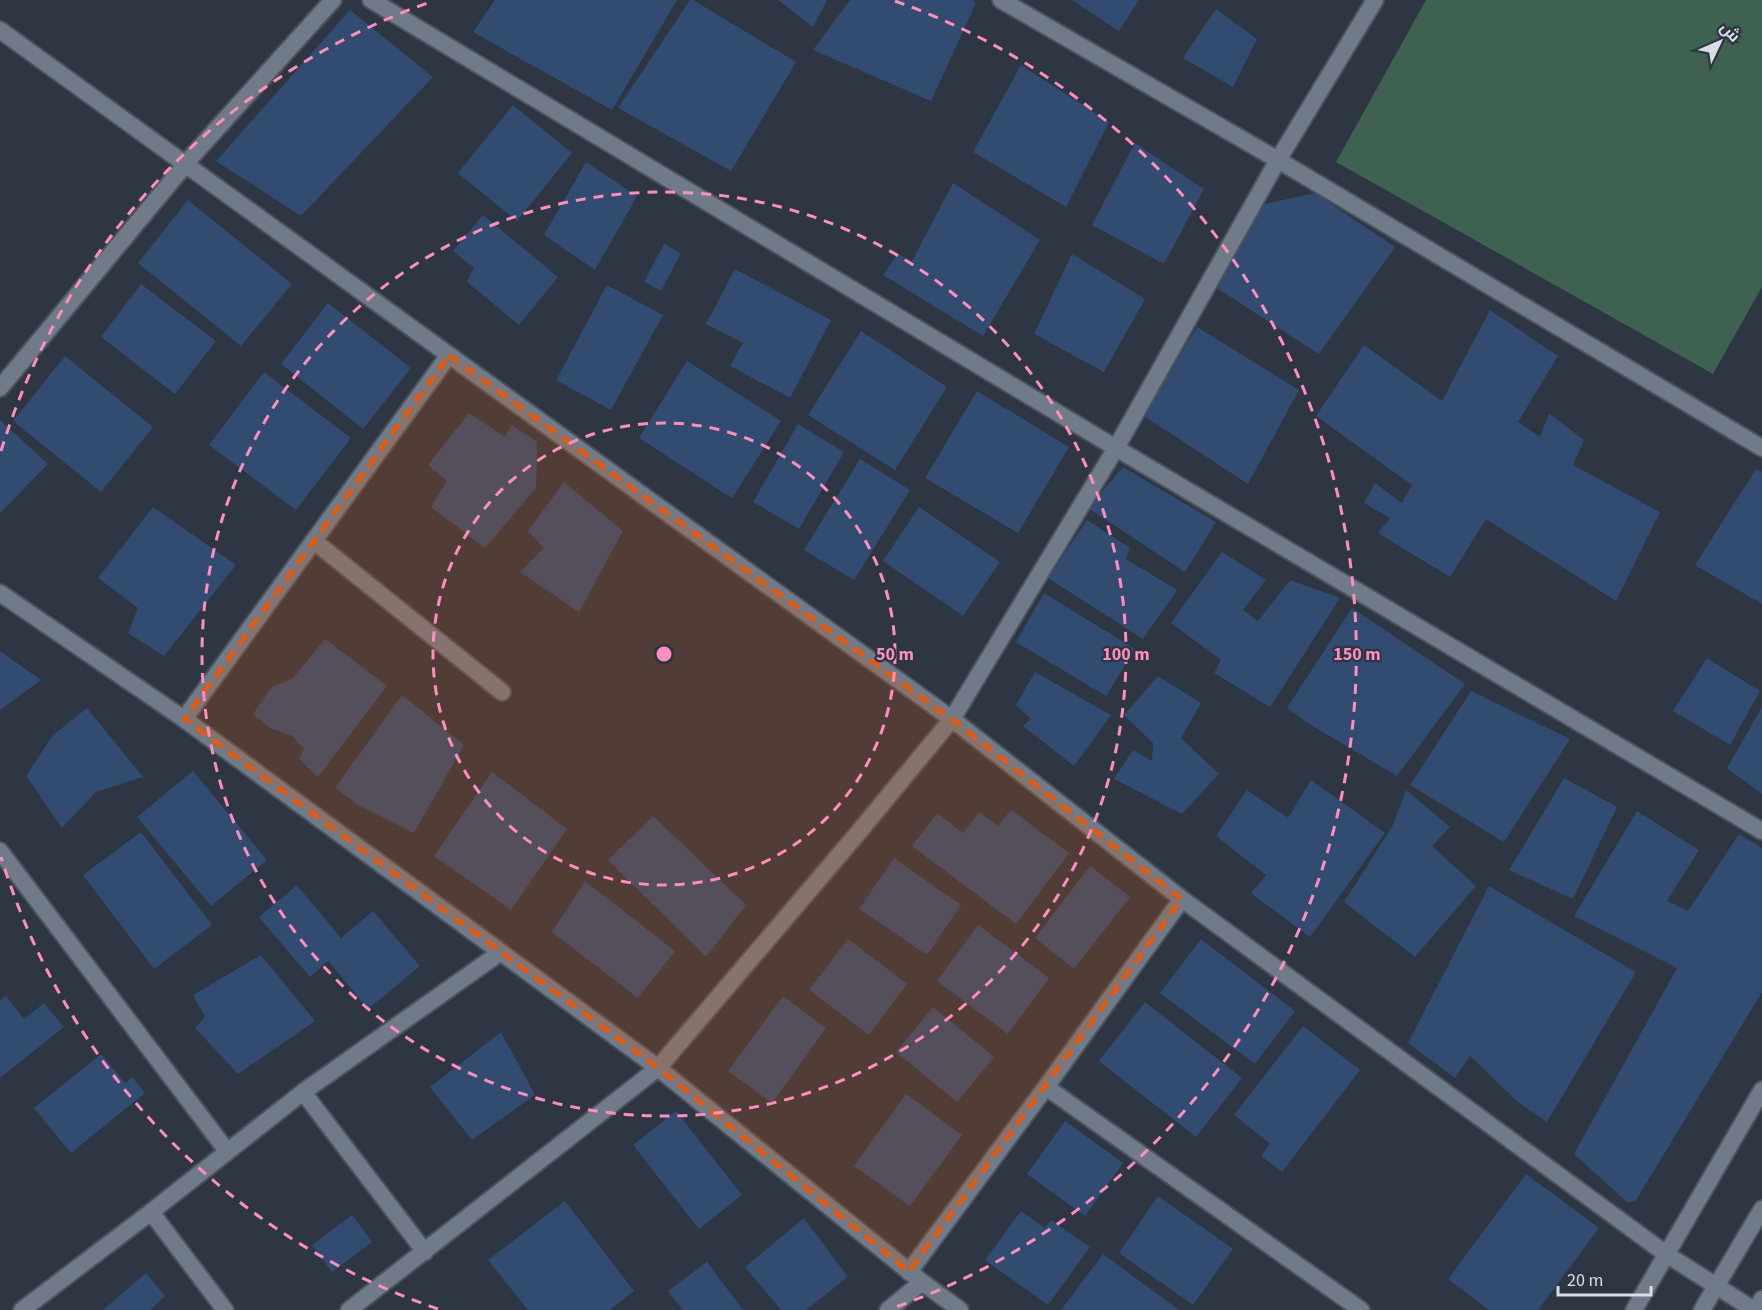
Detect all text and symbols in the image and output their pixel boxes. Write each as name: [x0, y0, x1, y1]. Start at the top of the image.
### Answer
north arrow: [1690, 12, 1750, 72]
text: ش: [1715, 17, 1745, 47]
text: 50 m: [876, 642, 914, 667]
text: 100 m: [1102, 642, 1150, 667]
text: 150 m: [1333, 642, 1381, 667]
centre of rings: [654, 644, 674, 664]
scale bar: [1558, 1259, 1651, 1297]
text: 20 m: [1567, 1268, 1603, 1293]

